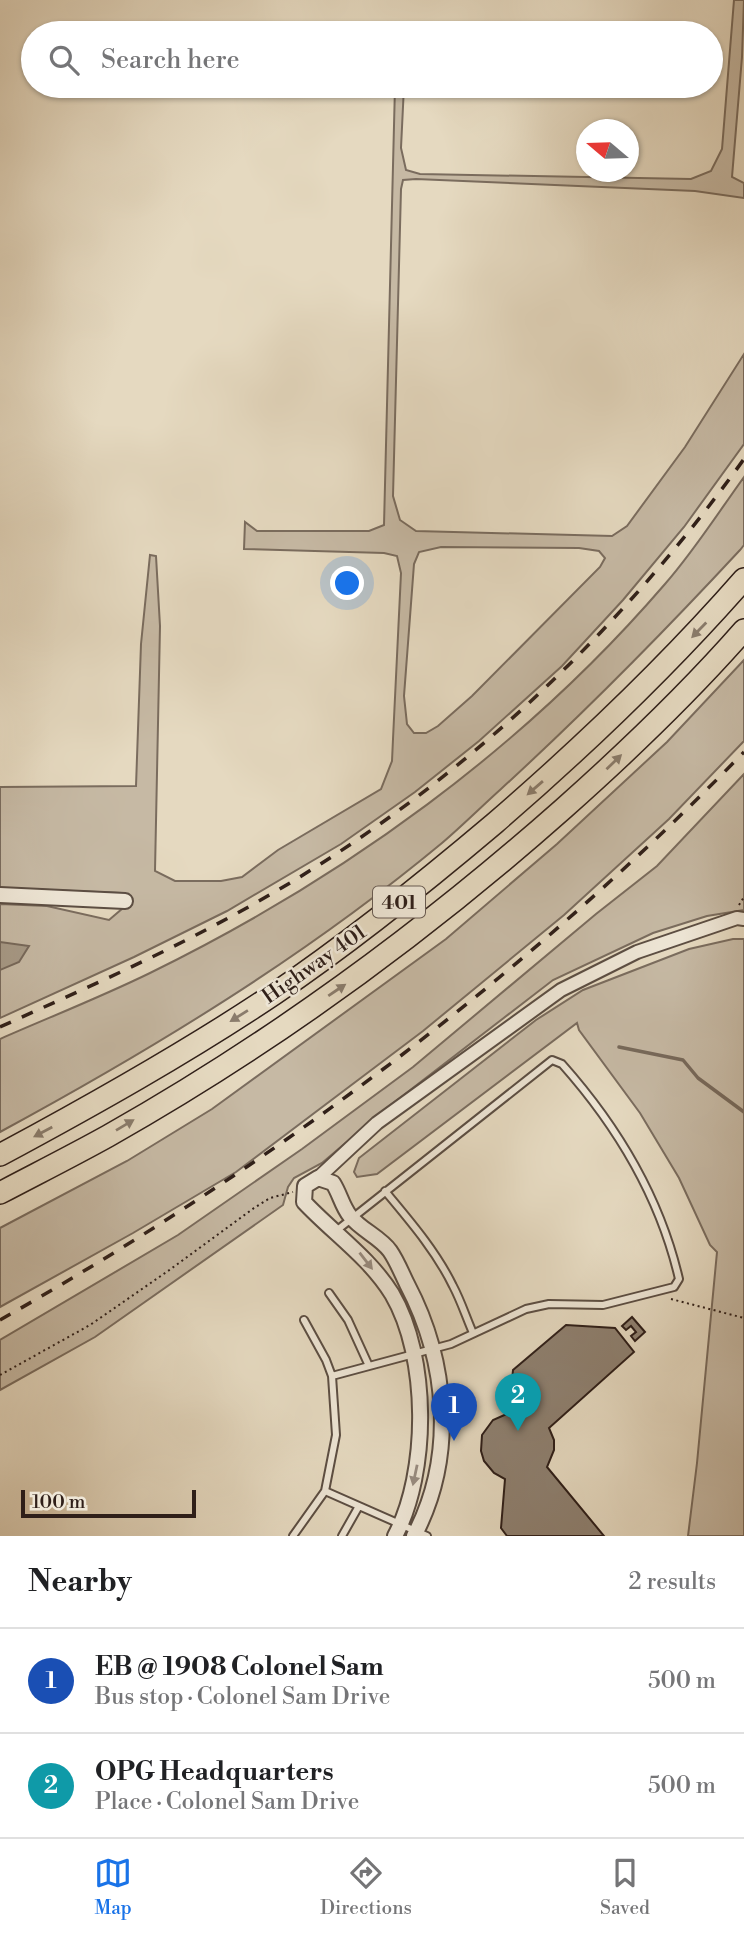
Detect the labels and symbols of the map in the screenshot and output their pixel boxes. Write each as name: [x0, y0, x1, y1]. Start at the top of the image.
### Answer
north arrow: [576, 119, 639, 182]
your location: [330, 566, 364, 600]
one-way arrow: [691, 621, 707, 638]
one-way arrow: [606, 754, 623, 771]
one-way arrow: [526, 780, 544, 796]
road number: 401: [373, 887, 425, 918]
street label: Highway 401: [257, 919, 372, 1010]
one-way arrow: [328, 983, 346, 997]
one-way arrow: [229, 1010, 249, 1023]
one-way arrow: [115, 1119, 134, 1132]
one-way arrow: [33, 1126, 53, 1138]
one-way arrow: [358, 1253, 373, 1270]
pin: 2: [495, 1373, 541, 1431]
pin: 1: [431, 1383, 477, 1441]
one-way arrow: [410, 1464, 421, 1486]
scale bar: [21, 1487, 196, 1519]

